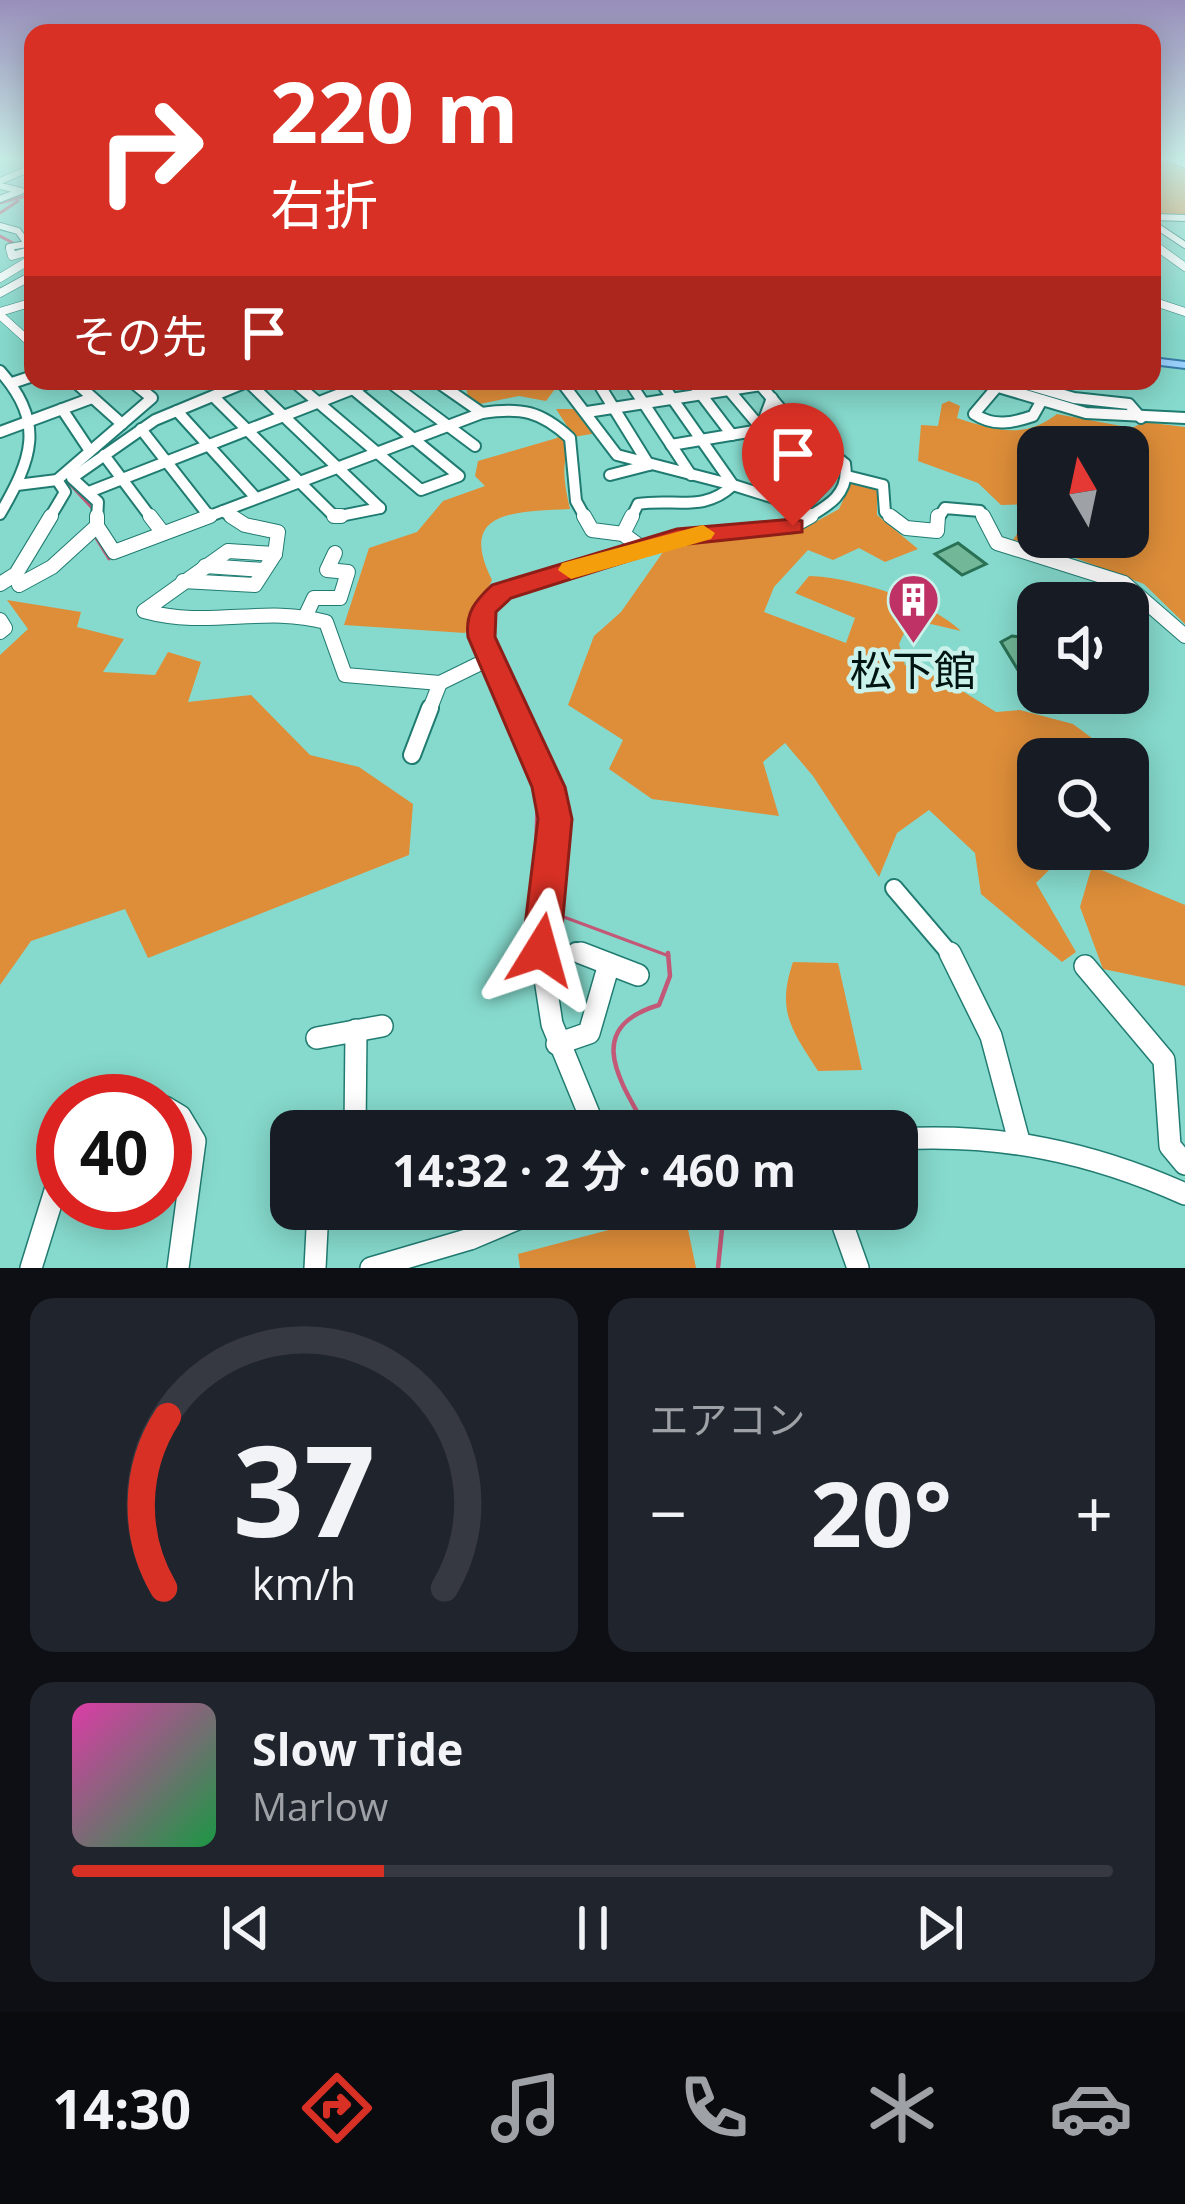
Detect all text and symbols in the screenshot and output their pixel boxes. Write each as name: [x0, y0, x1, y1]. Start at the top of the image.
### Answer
text: 220 m: [270, 53, 518, 168]
icon: right: [72, 72, 228, 228]
text: 右折: [270, 167, 378, 241]
icon: arrive: [231, 300, 297, 366]
text: その先: [72, 305, 207, 366]
pin: [742, 403, 844, 526]
icon: arrive: [760, 421, 826, 487]
north arrow: [1017, 426, 1149, 558]
map controls: [1017, 426, 1149, 870]
building icon: 松下館: [885, 571, 941, 645]
button: sound: [1017, 582, 1149, 714]
place label: 松下館: [850, 641, 976, 698]
button: search: [1017, 738, 1149, 870]
position arrow: [478, 887, 604, 1013]
speed limit sign: 40: [36, 1074, 192, 1230]
text: 14:32 · 2 分 · 460 m: [392, 1139, 796, 1200]
text: エアコン: [650, 1392, 806, 1445]
text: 37: [232, 1404, 375, 1574]
text: 20°: [811, 1451, 952, 1573]
text: −: [650, 1467, 687, 1557]
text: +: [1075, 1467, 1113, 1557]
text: km/h: [252, 1554, 356, 1613]
text: Slow Tide: [252, 1718, 463, 1779]
text: Marlow: [252, 1779, 388, 1832]
icon: previous: [213, 1895, 279, 1961]
icon: pause: [560, 1895, 626, 1961]
icon: next: [907, 1895, 973, 1961]
icon: directions: [295, 2066, 379, 2150]
icon: music: [484, 2066, 568, 2150]
icon: phone: [672, 2066, 756, 2150]
icon: climate: [860, 2066, 944, 2150]
icon: car: [1049, 2066, 1133, 2150]
text: 14:30: [52, 2071, 191, 2145]

